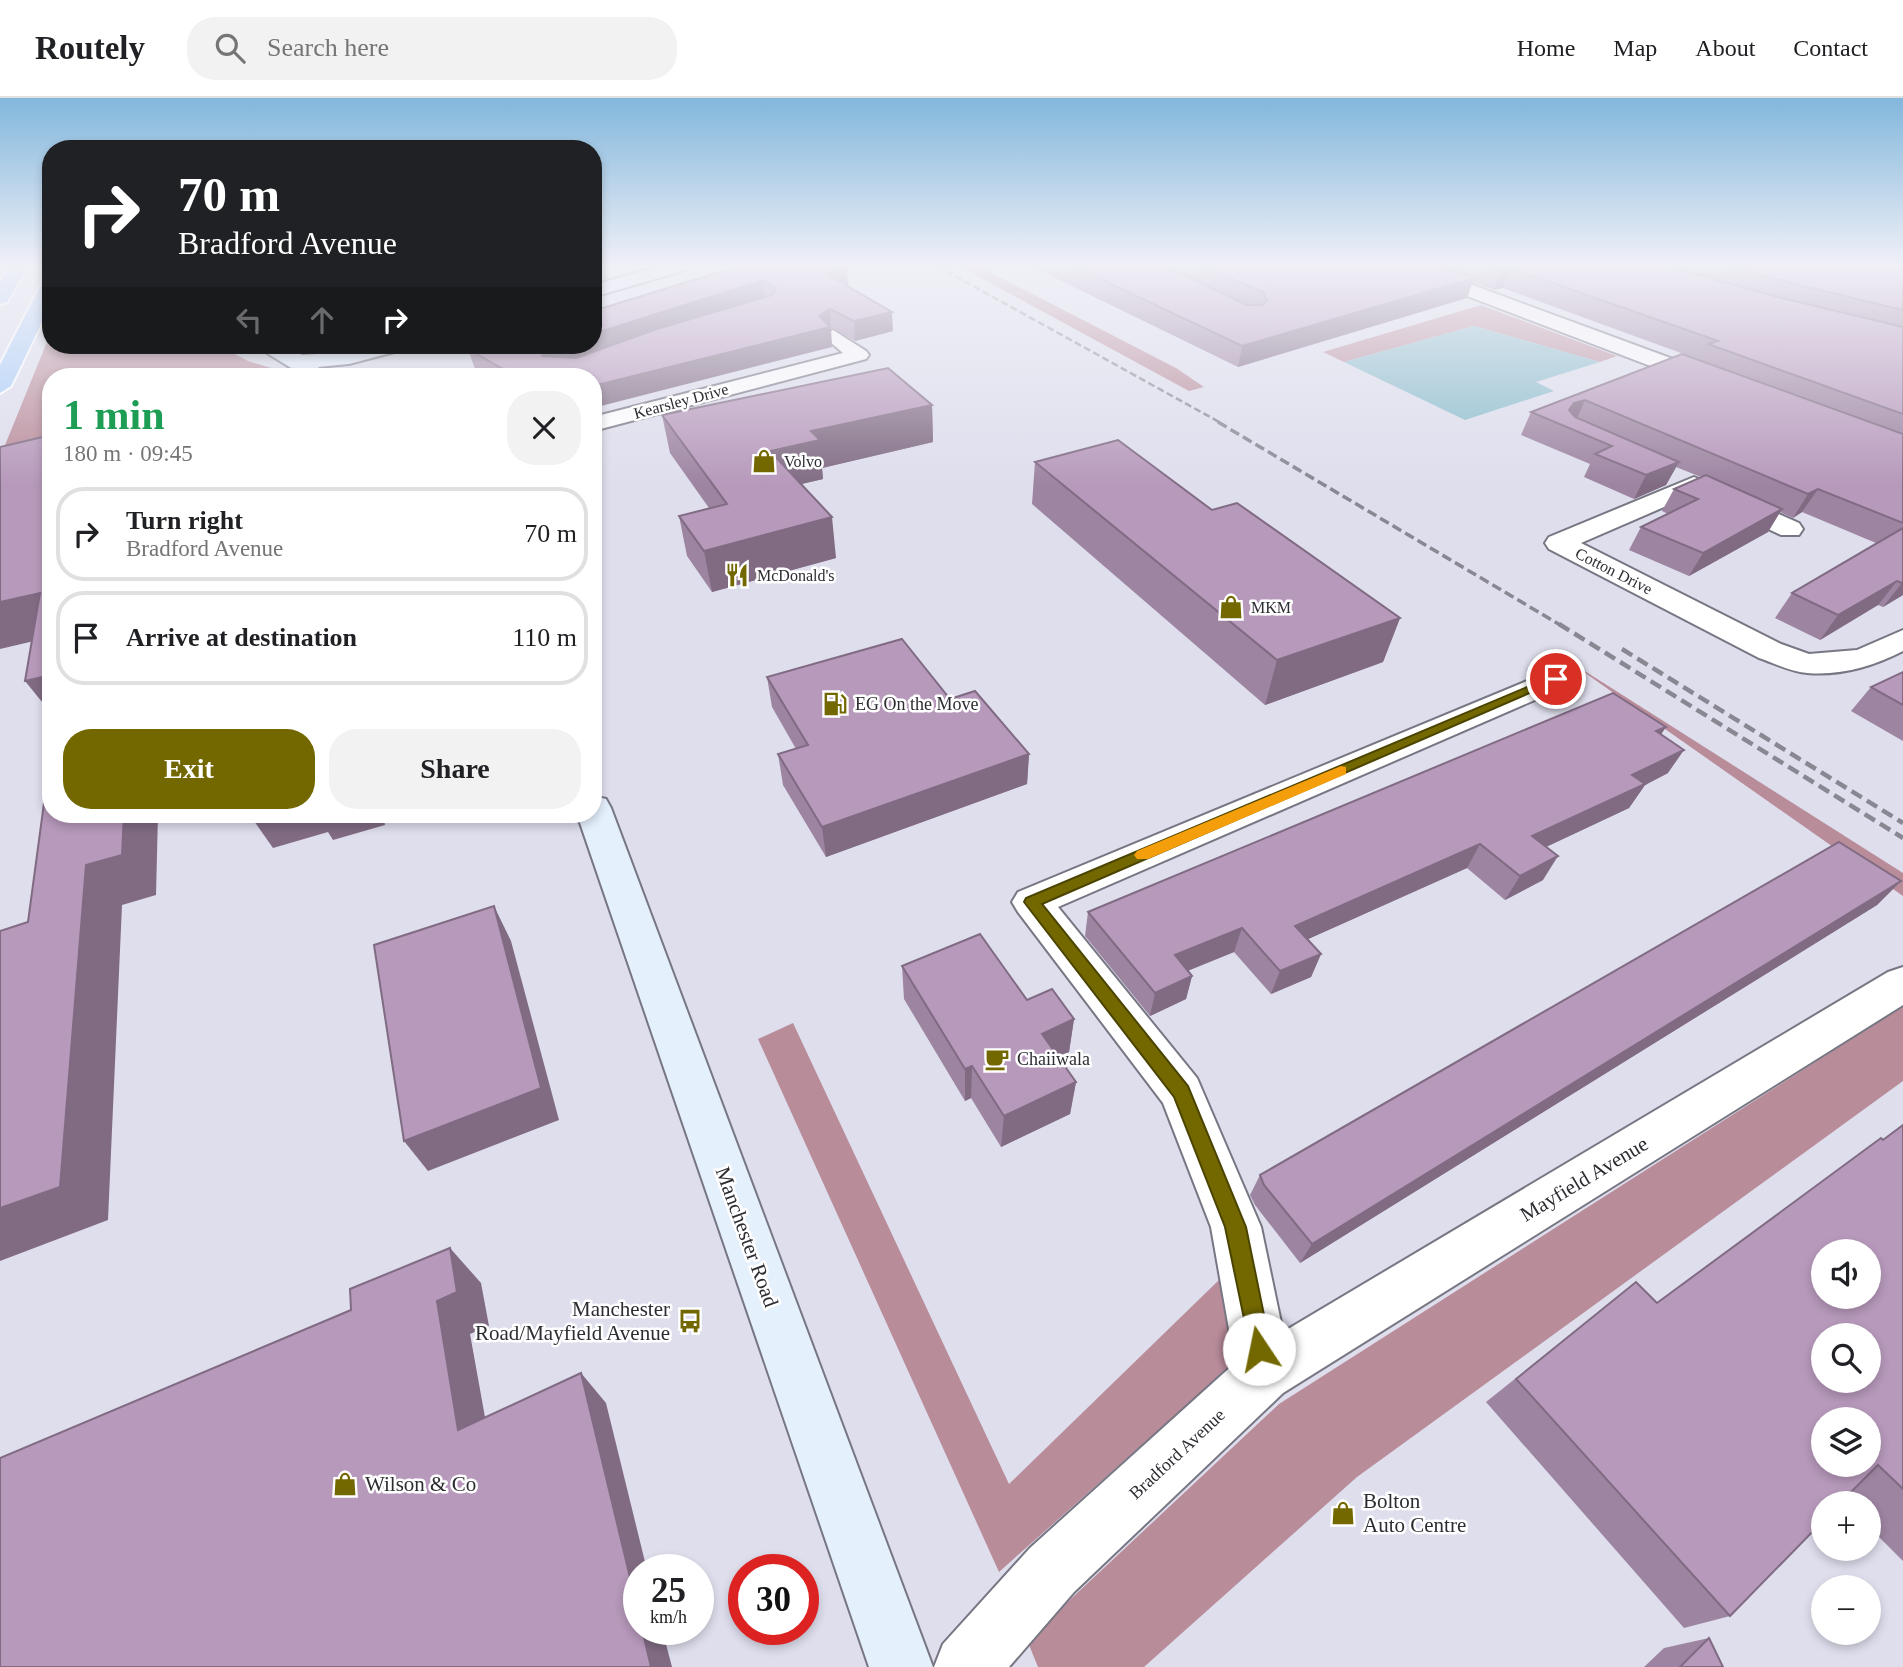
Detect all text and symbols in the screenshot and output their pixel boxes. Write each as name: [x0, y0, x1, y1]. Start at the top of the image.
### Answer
search box: [187, 17, 677, 80]
icon: search: [211, 29, 249, 67]
text: Routely: [35, 30, 145, 66]
text: Search here: [267, 33, 389, 62]
text: Home: [1517, 35, 1575, 61]
text: Map: [1613, 35, 1657, 61]
text: About: [1695, 35, 1755, 61]
text: Contact: [1793, 35, 1868, 61]
text: 70 m: [178, 167, 280, 222]
icon: right: [63, 168, 154, 259]
text: Bradford Avenue: [178, 225, 397, 261]
icon: left: [230, 301, 268, 339]
icon: ahead: [303, 301, 341, 339]
icon: right: [376, 301, 414, 339]
street label: Kearsley Drive: [632, 380, 730, 423]
button: close: [507, 391, 581, 465]
text: 1 min: [63, 392, 165, 438]
text: 180 m · 09:45: [63, 441, 193, 466]
shop icon: Volvo: [750, 447, 778, 475]
place label: Volvo: [784, 453, 822, 470]
text: Turn right: [126, 506, 243, 535]
icon: right: [67, 515, 105, 553]
text: 70 m: [524, 519, 577, 548]
text: Bradford Avenue: [126, 536, 283, 561]
street label: Cotton Drive: [1573, 544, 1655, 598]
restaurant icon: McDonald's: [723, 561, 751, 589]
place label: McDonald's: [757, 567, 835, 584]
shop icon: MKM: [1217, 593, 1245, 621]
place label: MKM: [1251, 599, 1291, 616]
icon: arrive: [67, 619, 105, 657]
text: Arrive at destination: [126, 623, 357, 652]
text: 110 m: [512, 623, 577, 652]
pin: [1526, 649, 1586, 709]
icon: arrive: [1537, 660, 1575, 698]
fuel station icon: EG On the Move: [821, 690, 849, 718]
place label: EG On the Move: [855, 694, 978, 714]
button: Exit: [63, 729, 315, 809]
button: Share: [329, 729, 581, 809]
cafe icon: Chaiiwala: [983, 1045, 1011, 1073]
place label: Chaiiwala: [1017, 1049, 1090, 1069]
street label: Mayfield Avenue: [1516, 1131, 1652, 1227]
street label: Manchester Road: [710, 1164, 784, 1311]
map controls: [1811, 1239, 1881, 1645]
button: sound: [1811, 1239, 1881, 1309]
place label: Manchester Road/Mayfield Avenue: [475, 1297, 670, 1345]
bus stop icon: Manchester Road/Mayfield Avenue: [676, 1307, 704, 1335]
position arrow: [1222, 1312, 1296, 1386]
button: search: [1811, 1323, 1881, 1393]
street label: Bradford Avenue: [1125, 1405, 1229, 1503]
button: layers: [1811, 1407, 1881, 1477]
shop icon: Wilson & Co: [331, 1470, 359, 1498]
place label: Wilson & Co: [365, 1472, 476, 1496]
place label: Bolton Auto Centre: [1363, 1489, 1466, 1537]
button: +: [1811, 1491, 1881, 1561]
shop icon: Bolton Auto Centre: [1329, 1499, 1357, 1527]
speed limit sign: 30: [728, 1554, 819, 1645]
text: 25: [651, 1571, 686, 1610]
button: −: [1811, 1575, 1881, 1645]
text: km/h: [650, 1607, 687, 1627]

